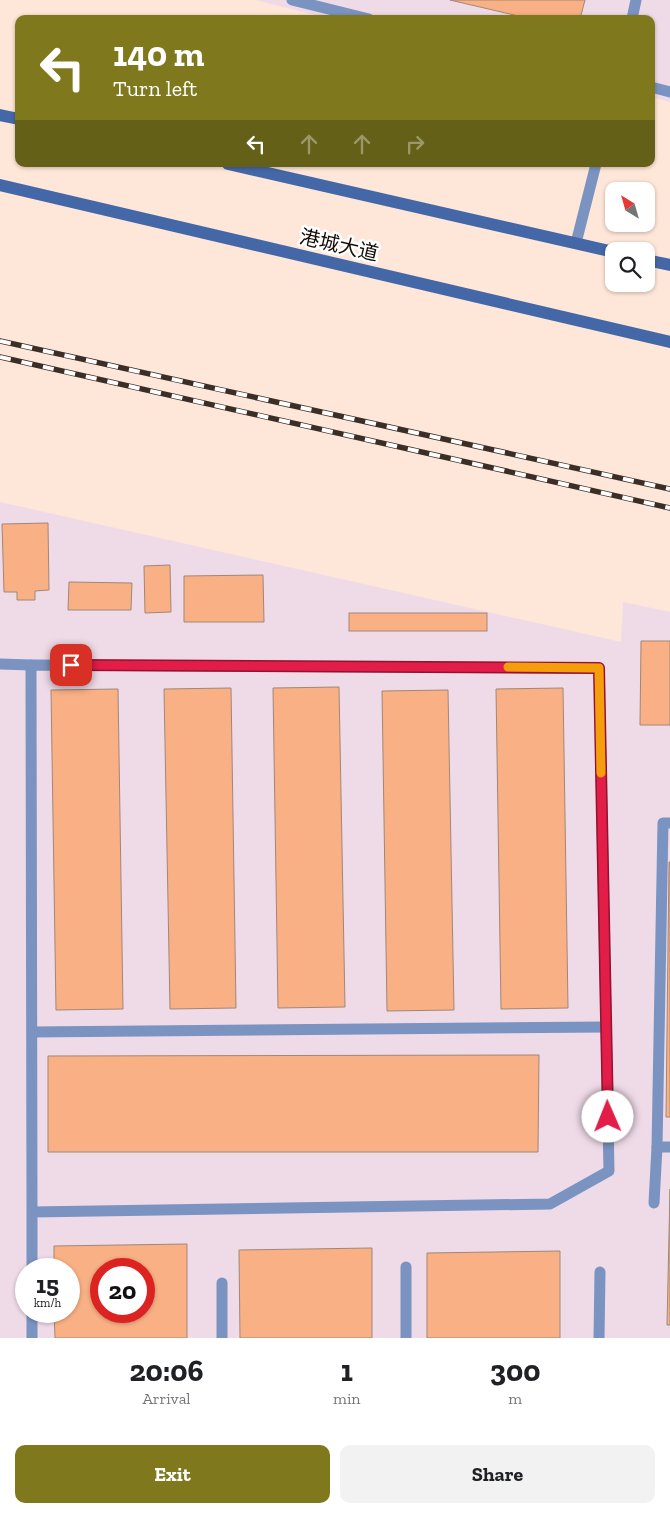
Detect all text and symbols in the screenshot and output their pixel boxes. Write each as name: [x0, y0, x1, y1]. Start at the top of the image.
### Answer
text: 140 m: [113, 33, 204, 75]
icon: left: [30, 35, 95, 100]
text: Turn left: [113, 75, 197, 102]
icon: left: [242, 130, 270, 158]
icon: ahead: [295, 130, 323, 158]
icon: ahead: [348, 130, 376, 158]
icon: right: [401, 130, 429, 158]
north arrow: [605, 182, 655, 232]
map controls: [605, 182, 655, 292]
street label: 港城大道: [297, 224, 381, 266]
button: search: [605, 242, 655, 292]
pin: [50, 644, 92, 686]
icon: arrive: [57, 651, 85, 679]
position arrow: [581, 1090, 633, 1142]
speed limit sign: 20: [90, 1258, 155, 1323]
text: 15: [36, 1269, 59, 1299]
text: km/h: [34, 1296, 61, 1310]
text: 20:06: [129, 1353, 204, 1389]
text: 1: [341, 1353, 353, 1389]
text: 300: [490, 1353, 541, 1389]
text: Arrival: [142, 1389, 191, 1408]
text: min: [333, 1389, 361, 1408]
text: m: [508, 1389, 522, 1408]
button: Exit: [15, 1445, 330, 1503]
button: Share: [340, 1445, 655, 1503]

